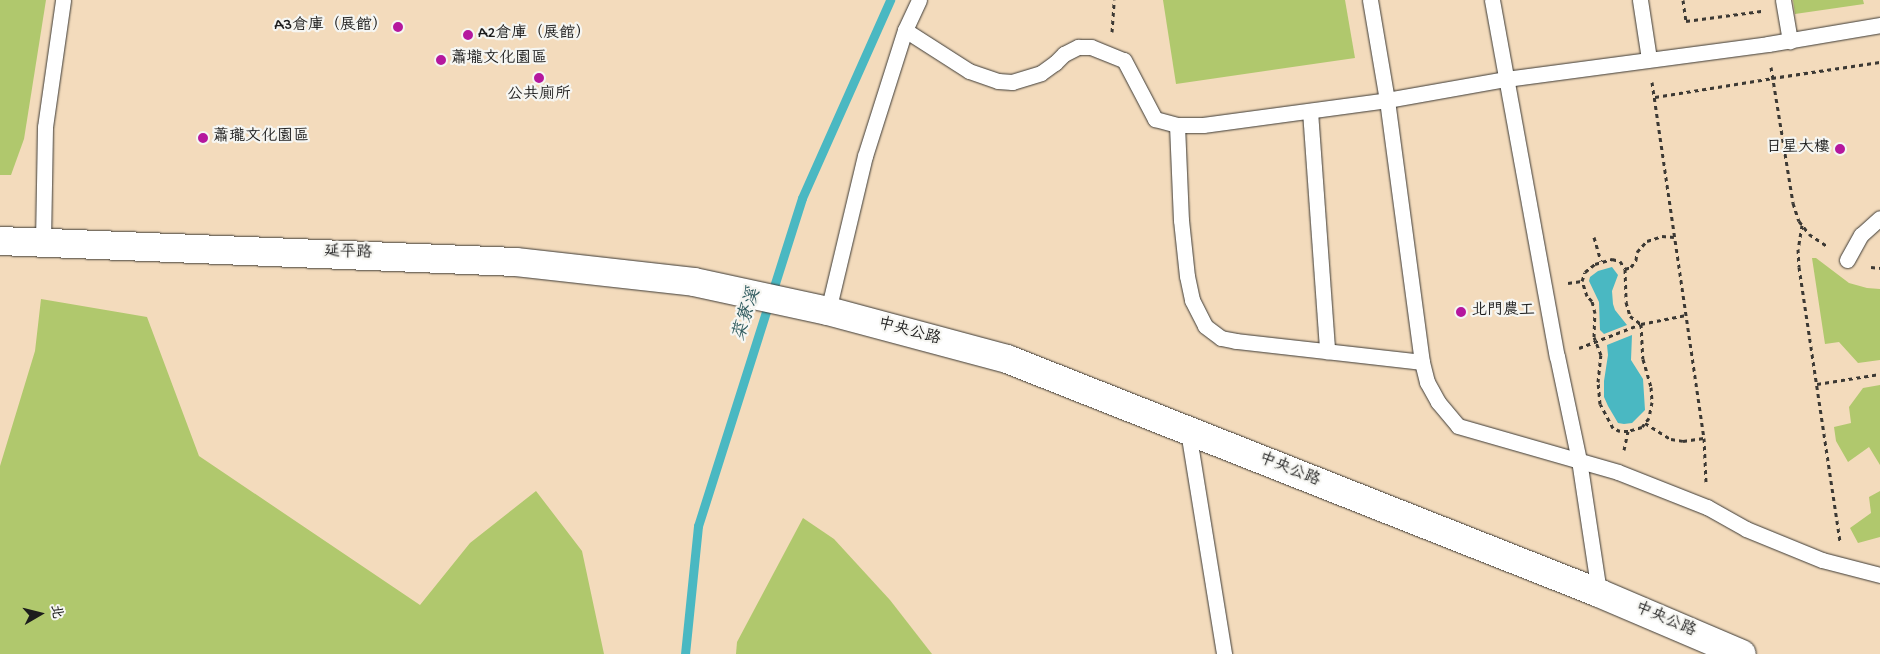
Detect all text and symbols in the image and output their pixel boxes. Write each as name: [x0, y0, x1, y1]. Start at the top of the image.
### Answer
place label: A3倉庫（展館）: [274, 17, 388, 37]
marker: A3倉庫（展館）: [392, 21, 404, 33]
place label: A2倉庫（展館）: [478, 25, 591, 45]
marker: A2倉庫（展館）: [462, 29, 474, 41]
place label: 蕭壠文化園區: [451, 50, 547, 70]
marker: 蕭壠文化園區: [435, 54, 447, 66]
marker: 公共廁所: [533, 72, 545, 84]
place label: 公共廁所: [507, 86, 571, 106]
place label: 蕭瓏文化園區: [213, 128, 309, 148]
marker: 蕭瓏文化園區: [197, 132, 209, 144]
place label: 日星大樓: [1766, 139, 1830, 159]
marker: 日星大樓: [1834, 143, 1846, 155]
street label: 延平路: [324, 244, 372, 264]
water label: 菜寮溪: [729, 286, 767, 344]
place label: 北門農工: [1471, 302, 1535, 322]
marker: 北門農工: [1455, 306, 1467, 318]
street label: 中央公路: [876, 315, 942, 351]
street label: 中央公路: [1256, 450, 1322, 492]
north arrow: [15, 589, 65, 639]
street label: 中央公路: [1632, 600, 1698, 642]
text: 北: [46, 604, 65, 620]

